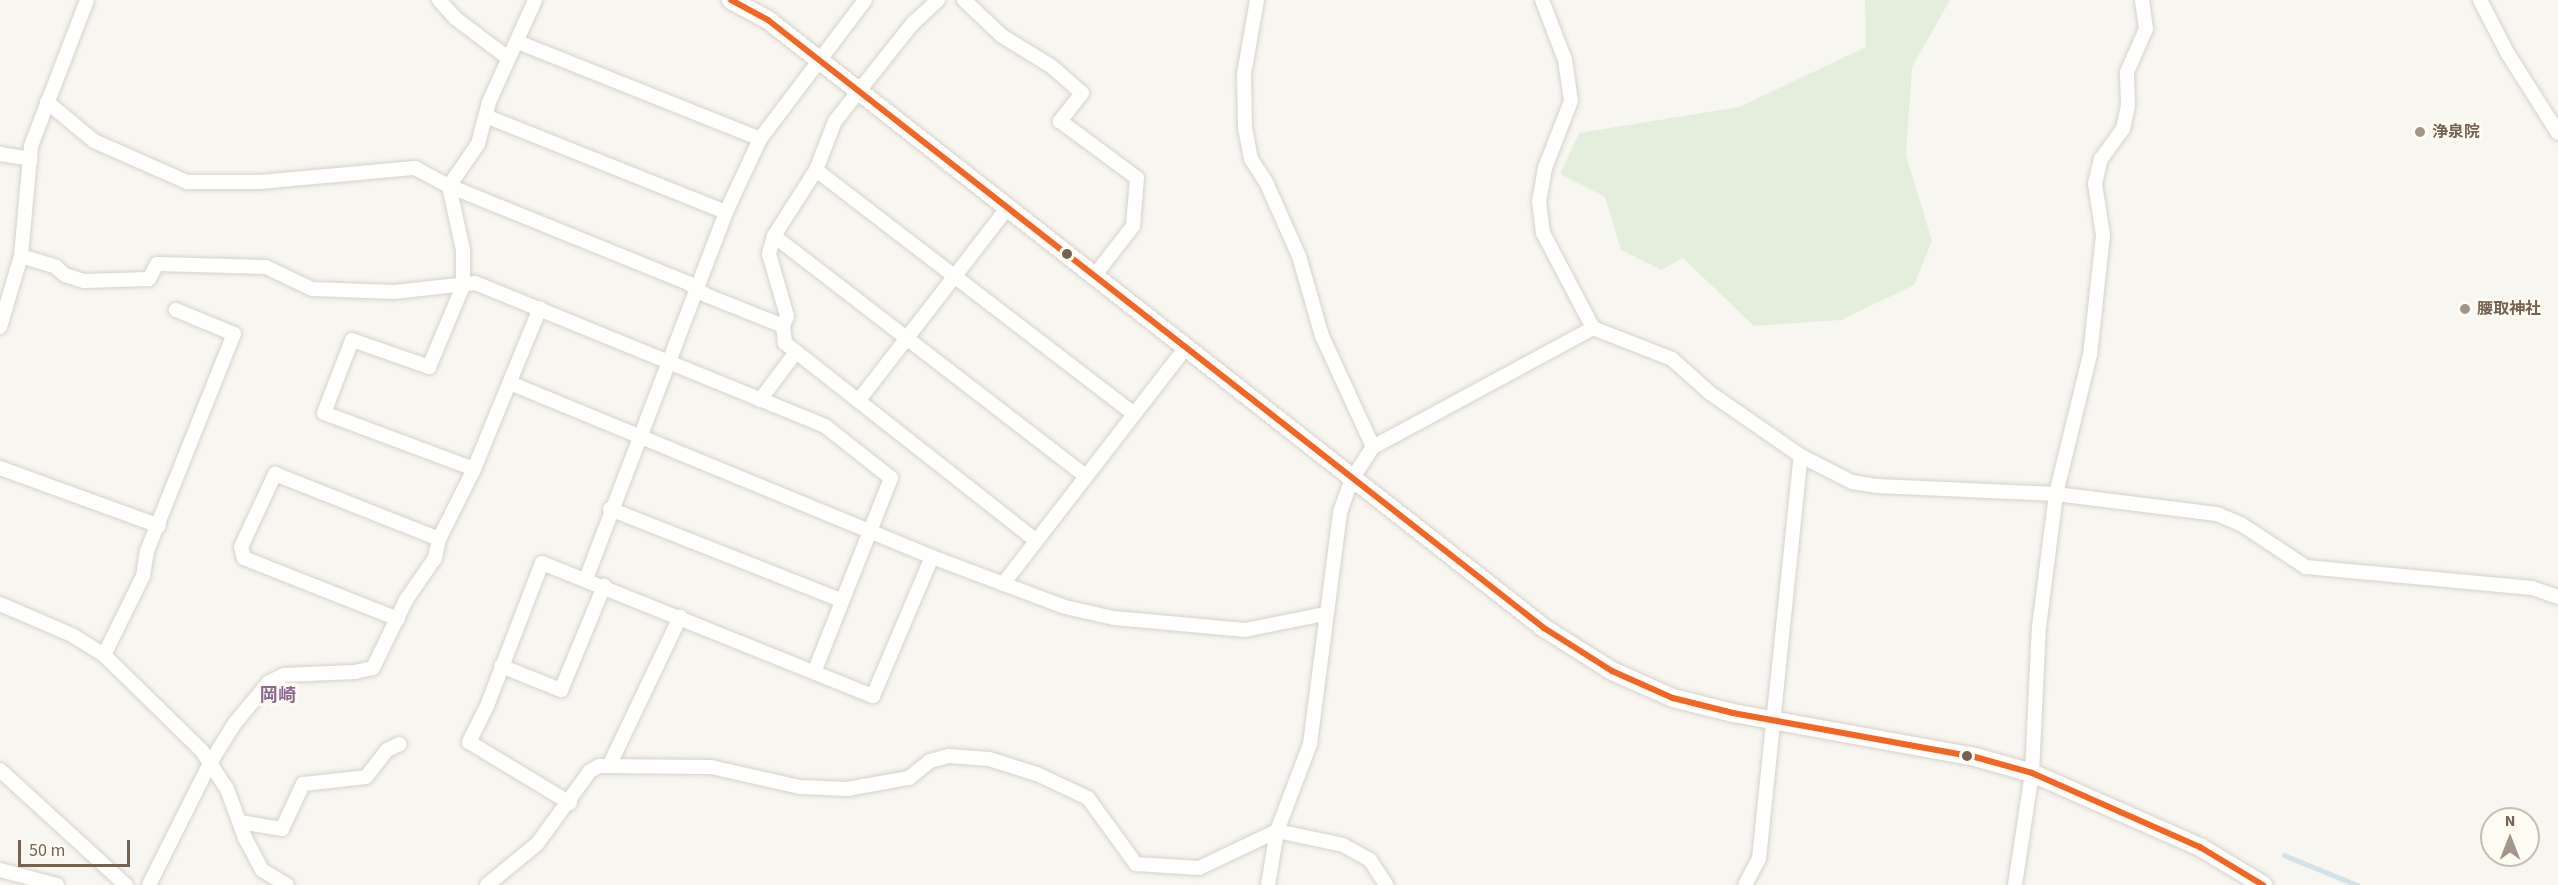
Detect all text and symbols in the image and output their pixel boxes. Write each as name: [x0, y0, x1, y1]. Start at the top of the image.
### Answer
place label: 浄泉院: [2432, 122, 2480, 142]
marker: 浄泉院: [2413, 125, 2427, 139]
unlabelled marker: [1061, 248, 1073, 260]
place label: 腰取神社: [2477, 299, 2541, 319]
marker: 腰取神社: [2458, 302, 2472, 316]
district label: 岡崎: [260, 685, 296, 707]
unlabelled marker: [1961, 750, 1973, 762]
north arrow: [2480, 807, 2540, 867]
text: N: [2505, 810, 2515, 832]
scale bar: [21, 828, 134, 866]
text: 50 m: [29, 838, 65, 863]

